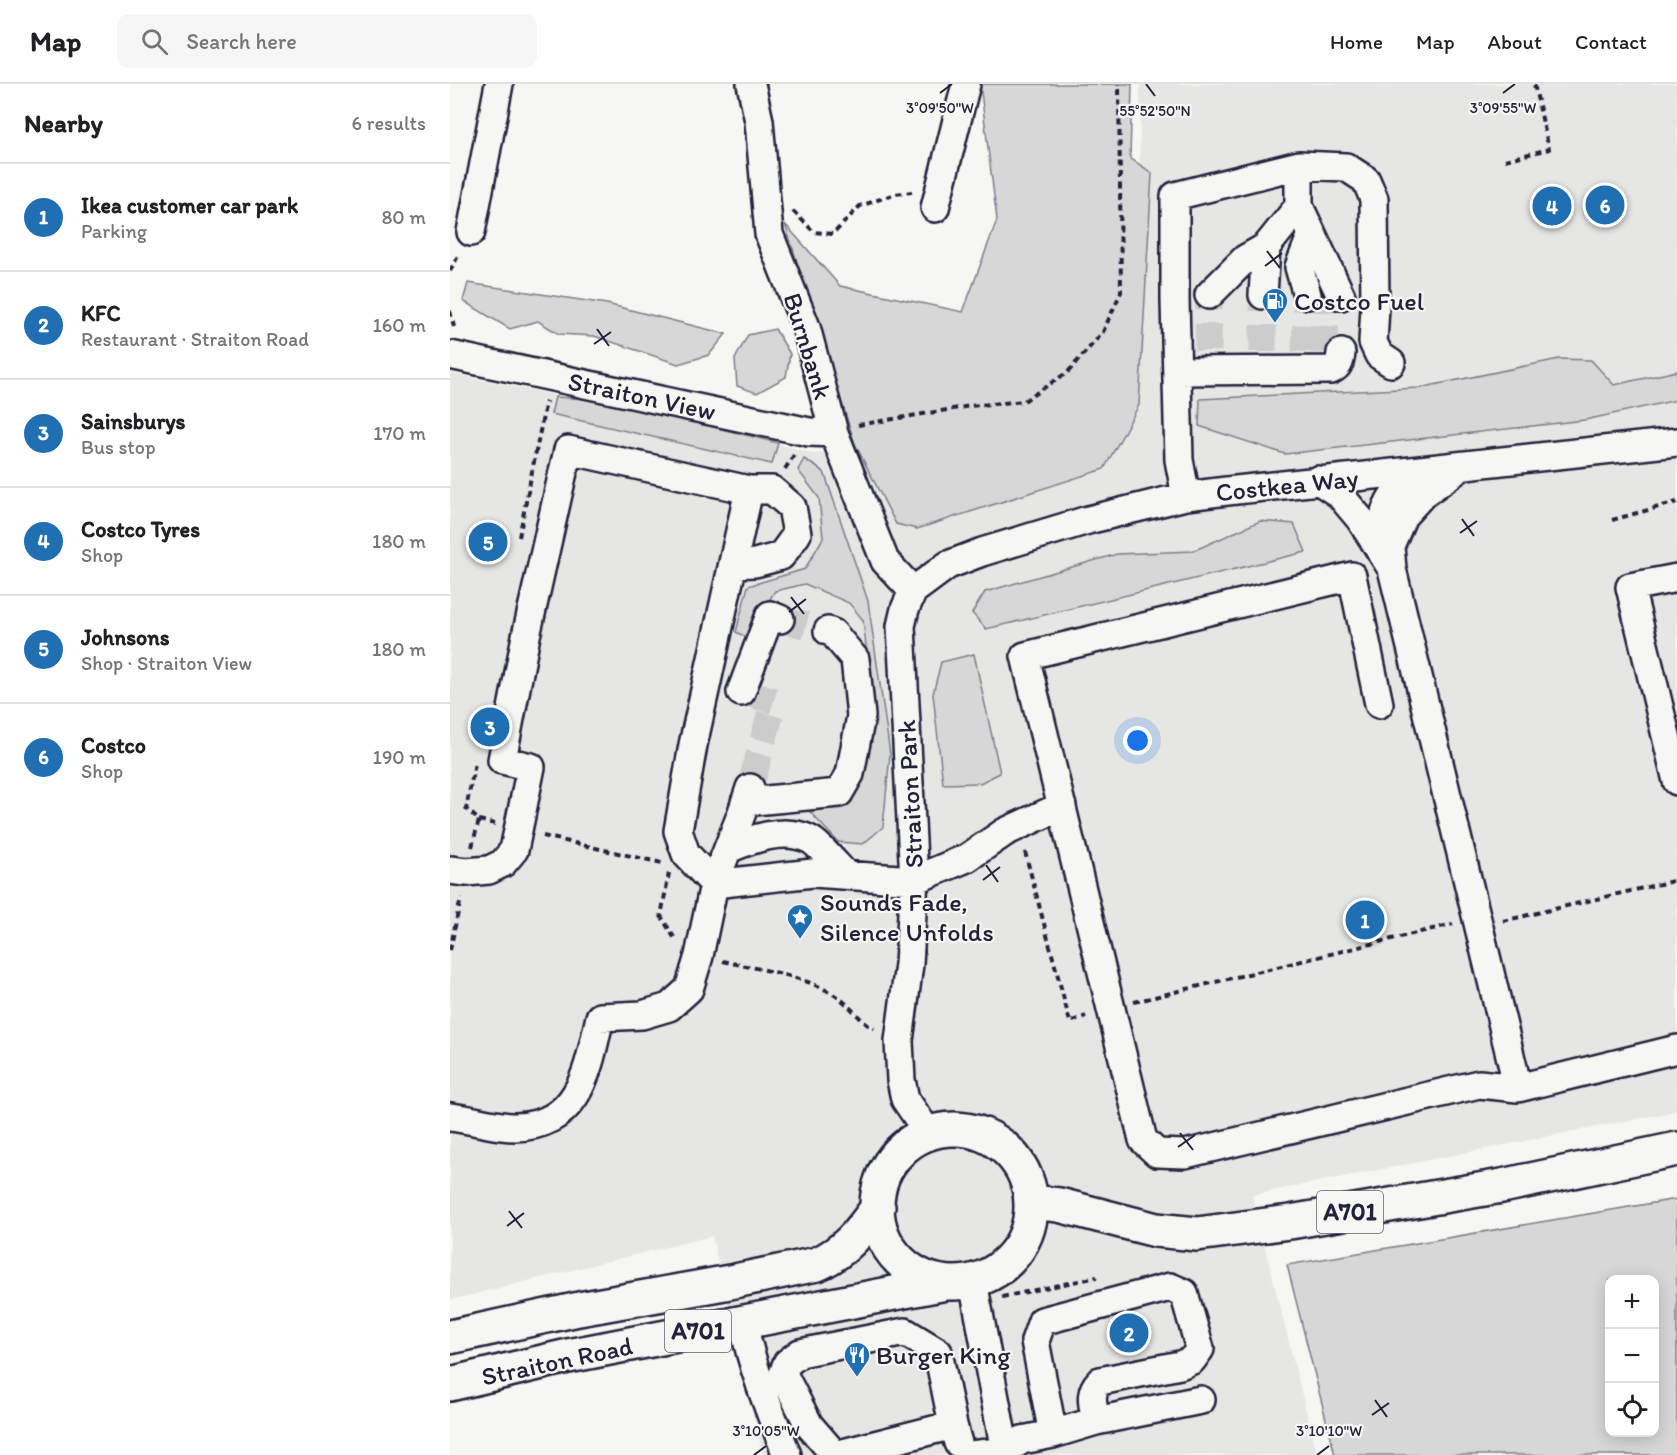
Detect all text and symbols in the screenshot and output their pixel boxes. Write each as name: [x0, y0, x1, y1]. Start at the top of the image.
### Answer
search box: [117, 14, 537, 68]
text: Map: [30, 24, 81, 58]
icon: search: [138, 25, 171, 58]
text: Search here: [186, 28, 297, 55]
text: Home: [1330, 29, 1383, 54]
text: Map: [1416, 29, 1455, 54]
text: About: [1488, 29, 1542, 54]
text: Contact: [1575, 29, 1647, 54]
text: 3°09'50"W: [906, 99, 974, 117]
text: 3°09'55"W: [1470, 99, 1536, 117]
text: 55°52'50"N: [1119, 102, 1191, 120]
text: Nearby: [24, 107, 103, 139]
text: 6 results: [352, 111, 426, 135]
pin: 6: [1586, 182, 1624, 228]
pin: 4: [1532, 184, 1572, 228]
text: Ikea customer car park: [81, 192, 298, 219]
text: 1: [39, 205, 48, 229]
text: 80 m: [381, 205, 426, 229]
text: Parking: [81, 219, 147, 243]
place label: Costco Fuel: [1294, 285, 1424, 317]
fuel station icon: Costco Fuel: [1260, 286, 1290, 324]
street label: Burnbank: [777, 289, 839, 403]
text: KFC: [81, 300, 121, 327]
text: 2: [38, 313, 49, 337]
text: 160 m: [373, 313, 426, 337]
text: Restaurant · Straiton Road: [81, 327, 309, 351]
street label: Straiton View: [565, 365, 719, 427]
text: Sainsburys: [81, 408, 185, 435]
text: 3: [38, 421, 49, 445]
text: 170 m: [373, 421, 426, 445]
text: Bus stop: [81, 435, 156, 459]
street label: Costkea Way: [1214, 462, 1360, 508]
text: Costco Tyres: [81, 516, 200, 543]
pin: 5: [468, 520, 507, 564]
text: 4: [37, 529, 50, 553]
text: 180 m: [372, 529, 426, 553]
text: Shop: [81, 543, 123, 567]
text: Johnsons: [81, 624, 169, 651]
text: 5: [38, 637, 49, 661]
text: 180 m: [372, 637, 426, 661]
text: Shop · Straiton View: [81, 651, 252, 675]
pin: 3: [470, 704, 510, 750]
street label: Straiton Park: [890, 718, 930, 869]
your location: [1123, 726, 1152, 755]
text: Costco: [81, 732, 146, 759]
text: 6: [38, 745, 49, 769]
text: 190 m: [373, 745, 426, 769]
text: Shop: [81, 759, 123, 783]
place label: Sounds Fade, Silence Unfolds: [820, 886, 994, 948]
pin: 1: [1346, 898, 1384, 942]
place icon: Sounds Fade, Silence Unfolds: [785, 902, 815, 940]
road number: A701: [1317, 1191, 1383, 1233]
map controls: [1605, 1275, 1659, 1437]
button: +: [1605, 1275, 1659, 1329]
road number: A701: [665, 1310, 731, 1352]
pin: 2: [1110, 1310, 1148, 1356]
street label: Straiton Road: [479, 1329, 635, 1393]
button: −: [1605, 1329, 1659, 1383]
place label: Burger King: [876, 1339, 1011, 1371]
restaurant icon: Burger King: [842, 1340, 872, 1378]
button: locate: [1605, 1383, 1659, 1437]
text: 3°10'05"W: [732, 1422, 800, 1440]
text: 3°10'10"W: [1296, 1422, 1362, 1440]

